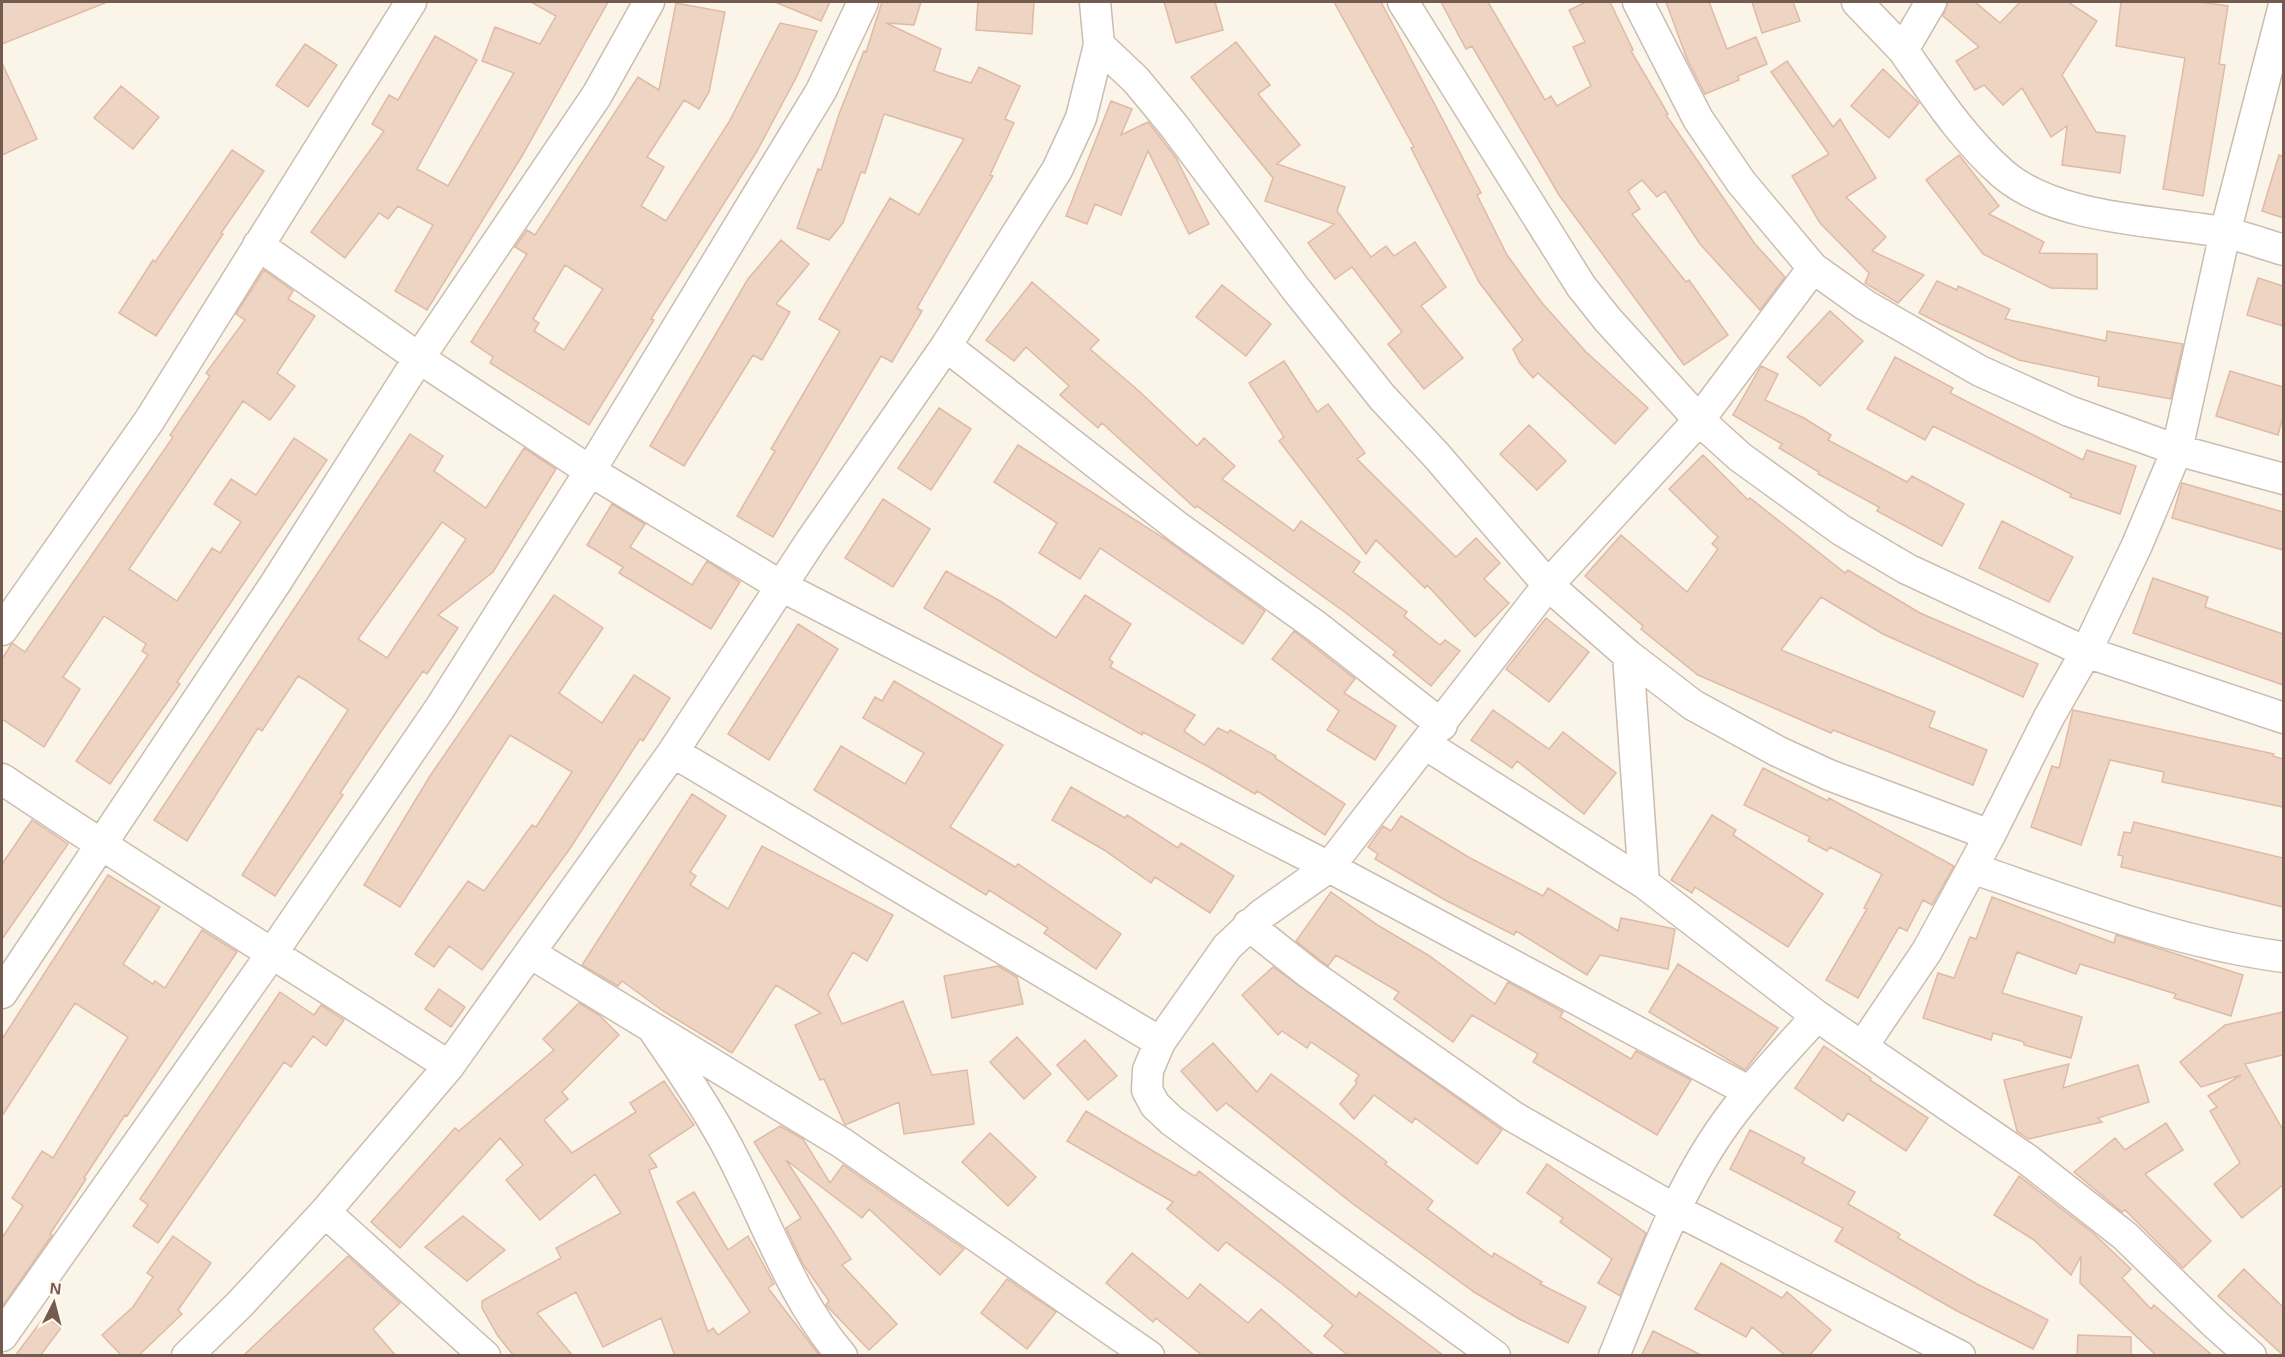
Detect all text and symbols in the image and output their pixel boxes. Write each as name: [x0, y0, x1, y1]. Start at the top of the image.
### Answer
north arrow: [24, 1273, 84, 1333]
text: N: [49, 1280, 62, 1298]

